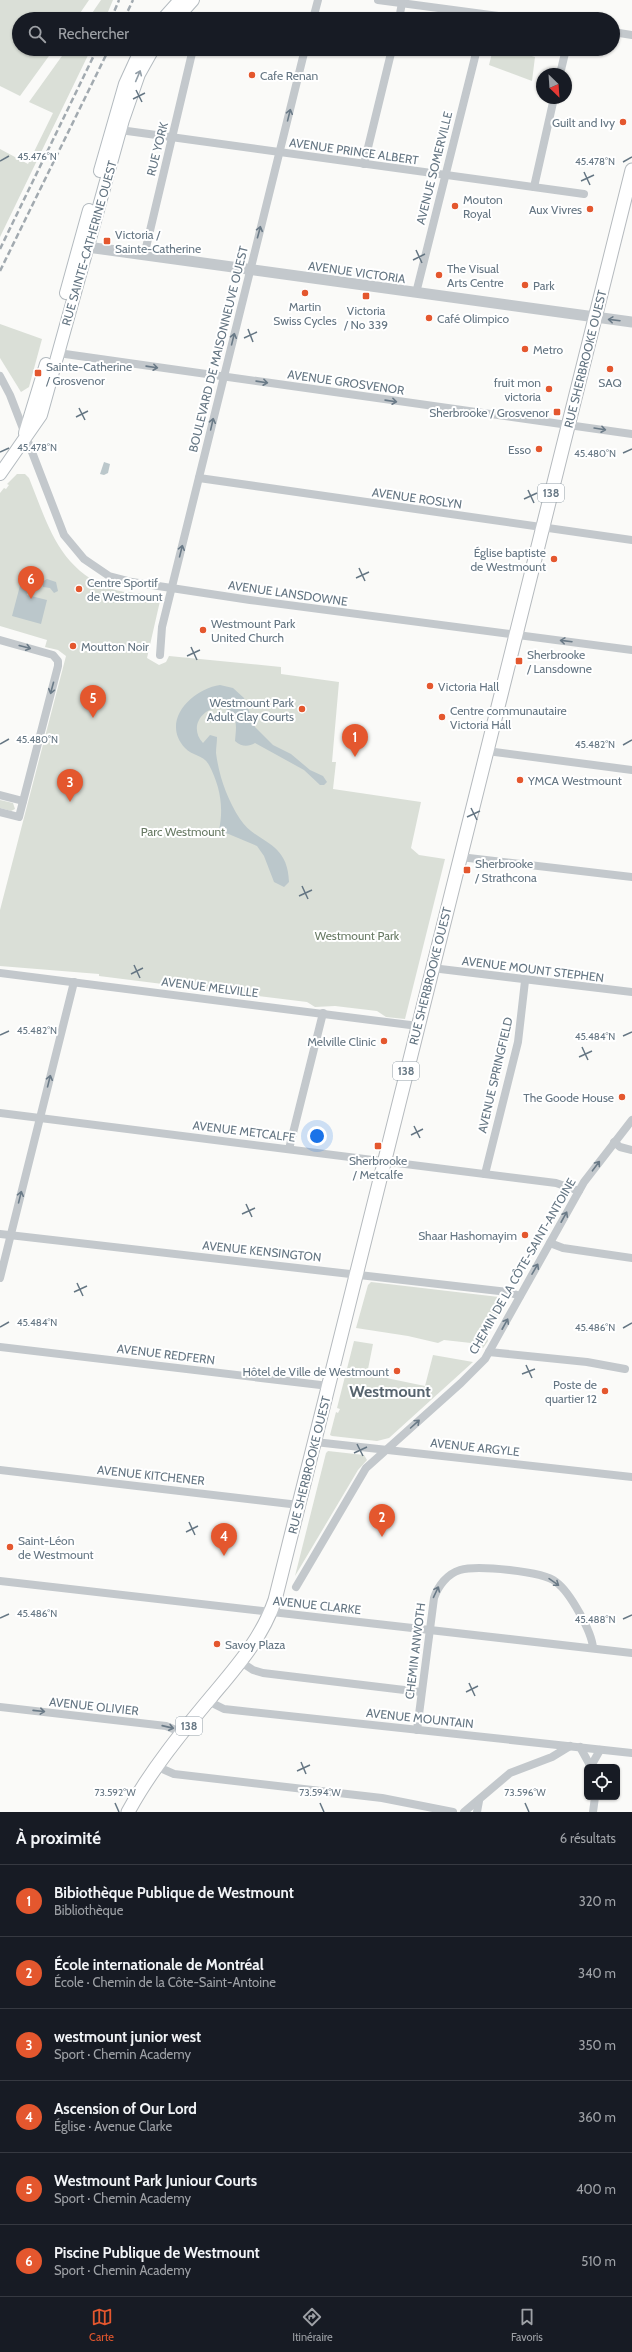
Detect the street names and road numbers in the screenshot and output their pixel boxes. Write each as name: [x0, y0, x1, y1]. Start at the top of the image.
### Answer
street label: AVENUE SOMERVILLE: [413, 110, 455, 226]
street label: RUE YORK: [143, 120, 171, 178]
street label: AVENUE PRINCE ALBERT: [288, 135, 420, 168]
street label: RUE SAINTE-CATHERINE OUEST: [58, 158, 120, 327]
street label: BOULEVARD DE MAISONNEUVE OUEST: [185, 244, 251, 454]
street label: AVENUE VICTORIA: [307, 258, 407, 286]
street label: RUE SHERBROOKE OUEST: [561, 288, 610, 430]
street label: AVENUE GROSVENOR: [287, 366, 406, 398]
street label: AVENUE ROSLYN: [371, 484, 463, 512]
road number: 138: [538, 484, 564, 502]
street label: AVENUE LANSDOWNE: [227, 577, 349, 609]
street label: RUE SHERBROOKE OUEST: [406, 905, 455, 1047]
street label: AVENUE MOUNT STEPHEN: [461, 953, 605, 985]
street label: AVENUE MELVILLE: [161, 974, 260, 1000]
street label: AVENUE SPRINGFIELD: [474, 1015, 516, 1135]
road number: 138: [393, 1062, 419, 1080]
street label: AVENUE METCALFE: [192, 1117, 297, 1145]
street label: CHEMIN DE LA CÔTE-SAINT-ANTOINE: [465, 1175, 579, 1357]
street label: AVENUE KENSINGTON: [202, 1237, 322, 1265]
street label: AVENUE REDFERN: [116, 1341, 216, 1367]
street label: RUE SHERBROOKE OUEST: [285, 1394, 334, 1536]
street label: AVENUE ARGYLE: [430, 1435, 521, 1459]
street label: AVENUE KITCHENER: [96, 1462, 206, 1488]
street label: AVENUE CLARKE: [272, 1593, 362, 1617]
street label: CHEMIN ANWOTH: [402, 1602, 428, 1700]
street label: AVENUE OLIVIER: [49, 1694, 140, 1718]
street label: AVENUE MOUNTAIN: [366, 1705, 474, 1731]
road number: 138: [176, 1717, 202, 1735]

